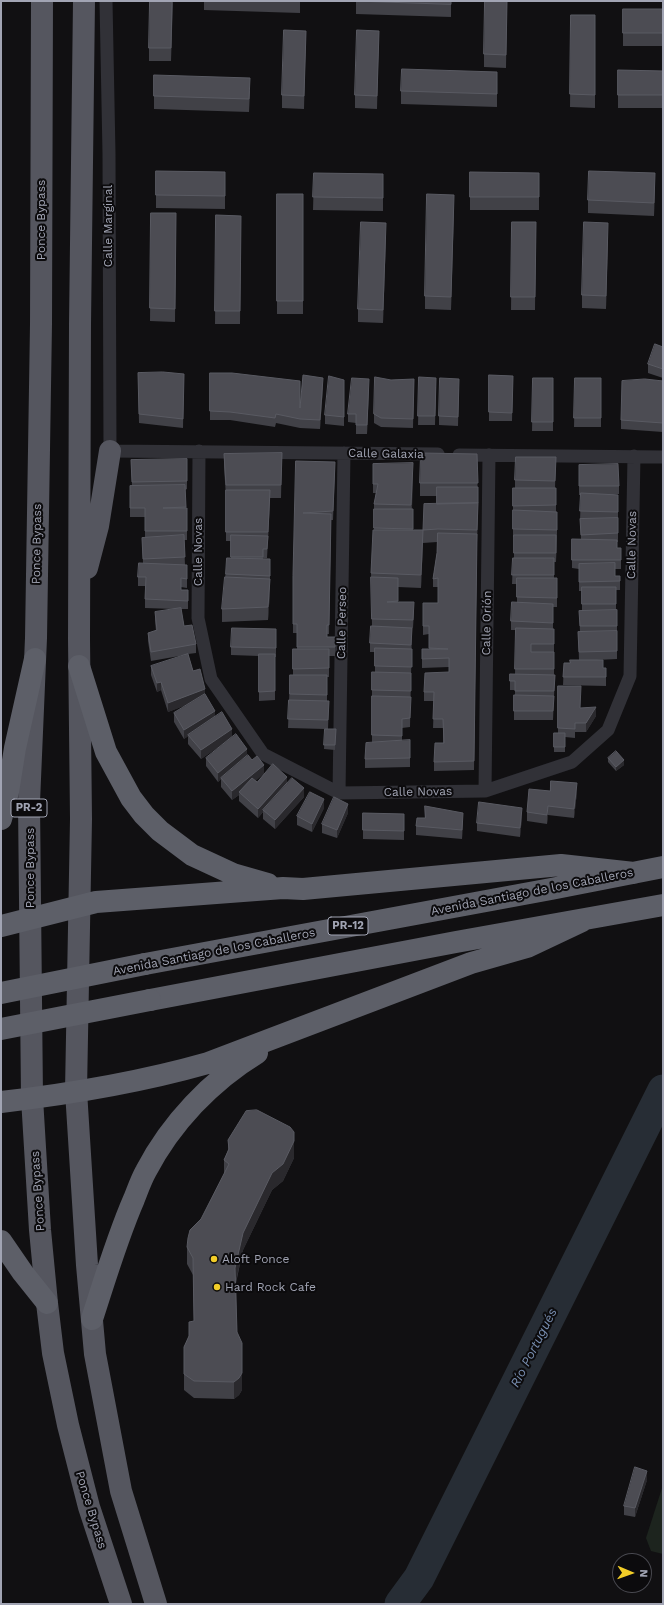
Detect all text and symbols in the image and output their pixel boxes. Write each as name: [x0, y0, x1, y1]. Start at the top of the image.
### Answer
street label: Ponce Bypass: [34, 180, 48, 260]
street label: Calle Marginal: [101, 185, 115, 267]
street label: Calle Galaxia: [348, 446, 424, 462]
street label: Ponce Bypass: [29, 504, 45, 584]
street label: Calle Novas: [624, 511, 640, 579]
street label: Calle Novas: [191, 518, 205, 586]
street label: Calle Perseo: [334, 587, 350, 659]
street label: Calle Orión: [479, 590, 495, 656]
street label: Calle Novas: [384, 784, 452, 800]
road number: PR-2: [11, 799, 47, 817]
street label: Ponce Bypass: [23, 828, 37, 908]
street label: Avenida Santiago de los Caballeros: [430, 865, 634, 919]
road number: PR-12: [328, 917, 368, 935]
street label: Avenida Santiago de los Caballeros: [112, 925, 316, 979]
street label: Ponce Bypass: [28, 1150, 48, 1232]
place label: Aloft Ponce: [222, 1252, 289, 1266]
marker: Aloft Ponce: [209, 1254, 219, 1264]
place label: Hard Rock Cafe: [225, 1280, 316, 1294]
marker: Hard Rock Cafe: [212, 1282, 222, 1292]
water label: Río Portugués: [507, 1306, 561, 1390]
street label: Ponce Bypass: [72, 1469, 110, 1551]
north arrow: [612, 1553, 652, 1593]
text: N: [637, 1569, 650, 1578]

